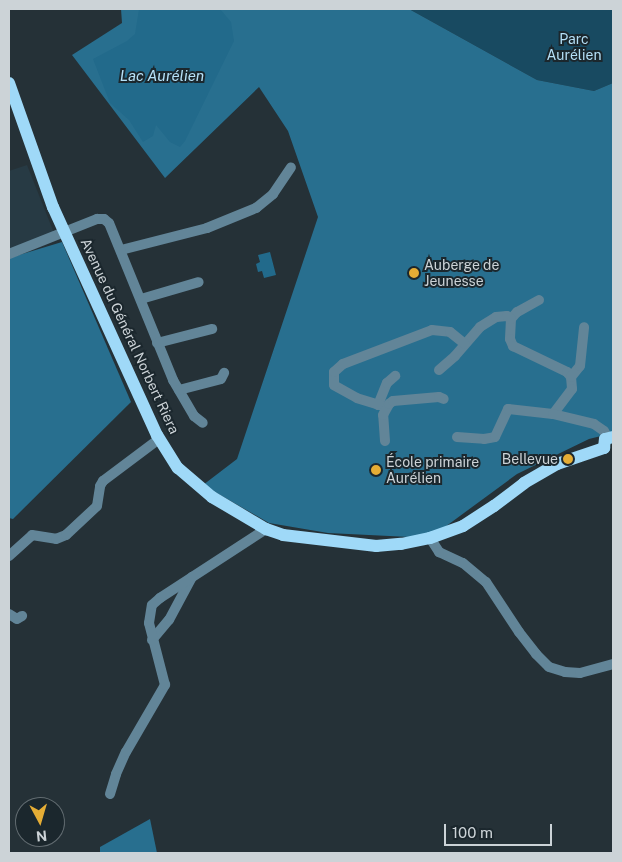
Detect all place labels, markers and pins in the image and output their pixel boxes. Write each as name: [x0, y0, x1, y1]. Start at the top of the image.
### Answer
place label: Auberge de Jeunesse: [424, 257, 500, 290]
marker: Auberge de Jeunesse: [408, 267, 420, 279]
place label: Bellevue: [502, 451, 558, 467]
marker: Bellevue: [562, 453, 574, 465]
place label: École primaire Aurélien: [386, 454, 479, 487]
marker: École primaire Aurélien: [370, 464, 382, 476]

